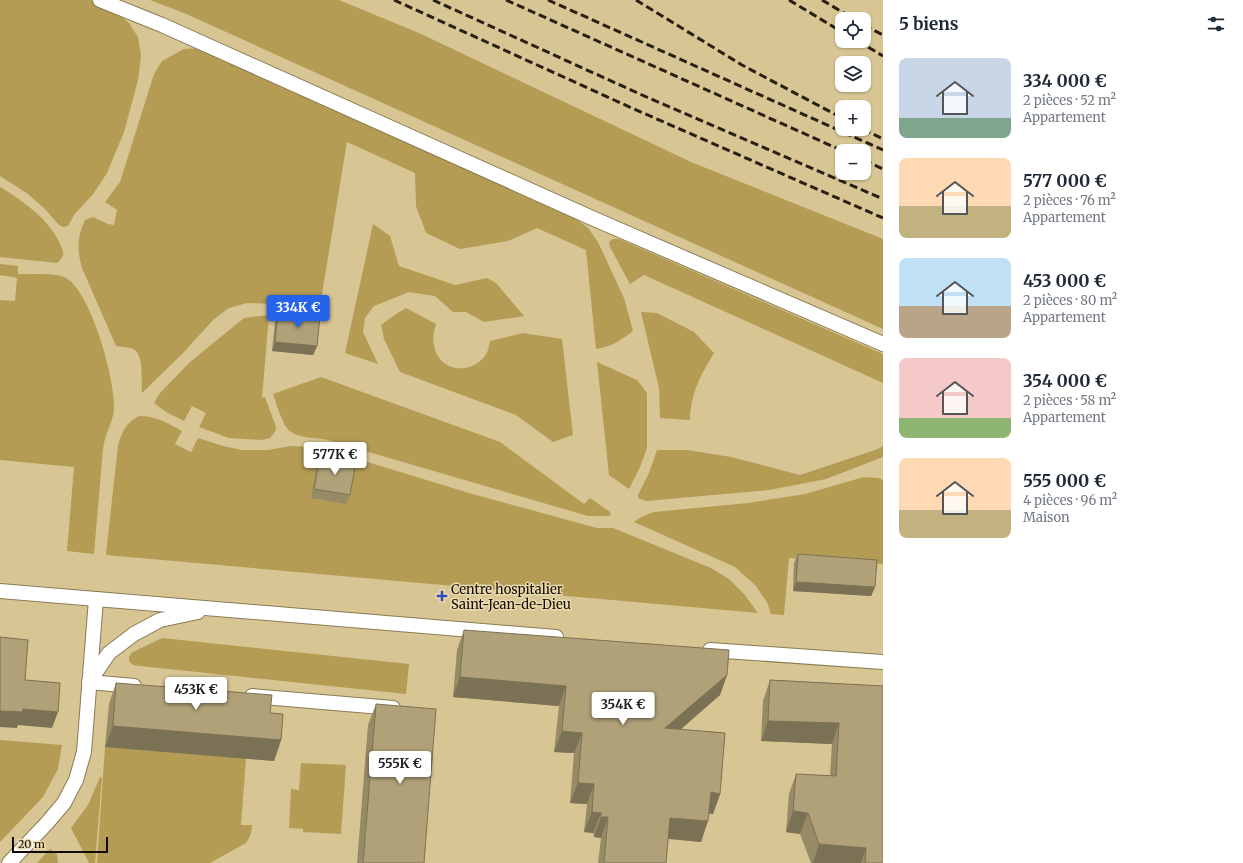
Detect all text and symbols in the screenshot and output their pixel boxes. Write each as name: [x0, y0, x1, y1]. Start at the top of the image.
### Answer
map controls: [835, 12, 871, 180]
button: locate: [835, 12, 871, 48]
text: 5 biens: [899, 13, 959, 35]
icon: filters: [1205, 13, 1227, 35]
button: layers: [835, 56, 871, 92]
text: 334 000 €: [1023, 70, 1107, 92]
icon: home: [931, 74, 979, 122]
text: 2 pièces · 52 m²: [1023, 92, 1116, 109]
button: +: [835, 100, 871, 136]
text: Appartement: [1023, 109, 1106, 126]
button: −: [835, 144, 871, 180]
text: 577 000 €: [1023, 170, 1107, 192]
icon: home: [931, 174, 979, 222]
text: 2 pièces · 76 m²: [1023, 192, 1116, 209]
text: Appartement: [1023, 209, 1106, 226]
text: 453 000 €: [1023, 270, 1106, 292]
icon: home: [931, 274, 979, 322]
text: 2 pièces · 80 m²: [1023, 292, 1117, 309]
pin: 334K €: [265, 295, 331, 329]
text: 334K €: [276, 299, 320, 316]
text: Appartement: [1023, 309, 1106, 326]
text: 354 000 €: [1023, 370, 1107, 392]
icon: home: [931, 374, 979, 422]
text: 2 pièces · 58 m²: [1023, 392, 1116, 409]
text: Appartement: [1023, 409, 1106, 426]
pin: 577K €: [302, 442, 368, 476]
text: 577K €: [313, 446, 357, 463]
text: 555 000 €: [1023, 470, 1106, 492]
icon: home: [931, 474, 979, 522]
text: 4 pièces · 96 m²: [1023, 492, 1117, 509]
text: Maison: [1023, 509, 1070, 526]
place label: Centre hospitalier Saint-Jean-de-Dieu: [451, 581, 571, 613]
marker: Centre hospitalier Saint-Jean-de-Dieu: [436, 590, 448, 602]
pin: 453K €: [163, 677, 229, 711]
text: 453K €: [174, 681, 218, 698]
pin: 354K €: [590, 692, 656, 726]
text: 354K €: [601, 696, 645, 713]
pin: 555K €: [367, 751, 433, 785]
text: 555K €: [378, 755, 422, 772]
scale bar: [12, 835, 108, 854]
text: 20 m: [18, 837, 45, 851]

